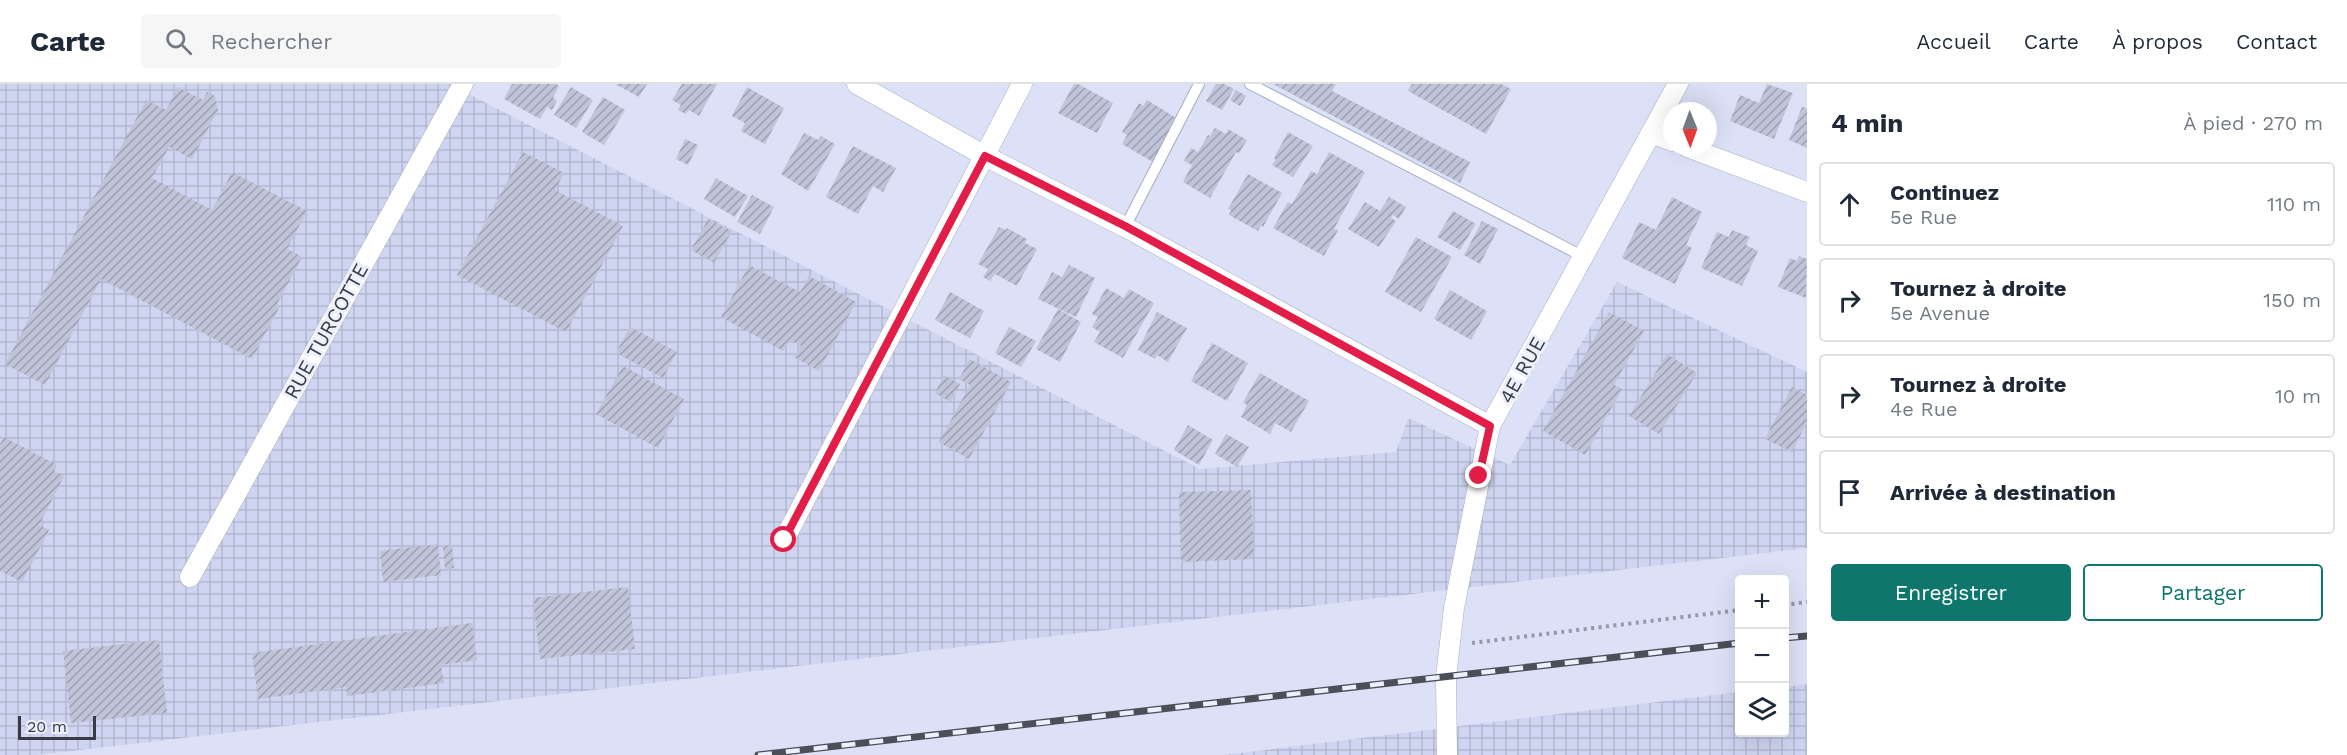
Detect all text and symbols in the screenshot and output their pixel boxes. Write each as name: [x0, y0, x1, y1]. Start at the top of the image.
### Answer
search box: [141, 14, 561, 68]
text: Carte: [30, 25, 105, 58]
icon: search: [162, 25, 195, 58]
text: Rechercher: [210, 29, 332, 54]
text: Accueil: [1916, 29, 1991, 54]
text: Carte: [2024, 29, 2079, 54]
text: À propos: [2112, 29, 2203, 54]
text: Contact: [2236, 29, 2317, 54]
north arrow: [1663, 102, 1717, 156]
text: 4 min: [1831, 108, 1903, 138]
text: À pied · 270 m: [2183, 111, 2323, 135]
text: Continuez: [1890, 180, 1999, 205]
icon: ahead: [1833, 188, 1866, 221]
text: 110 m: [2267, 192, 2321, 216]
text: 5e Rue: [1890, 205, 1957, 229]
street label: RUE TURCOTTE: [279, 259, 373, 403]
text: Tournez à droite: [1890, 276, 2067, 301]
icon: right: [1833, 284, 1866, 317]
text: 150 m: [2263, 288, 2321, 312]
text: 5e Avenue: [1890, 301, 1990, 325]
street label: 4E RUE: [1494, 333, 1550, 407]
text: Tournez à droite: [1890, 372, 2067, 397]
icon: right: [1833, 380, 1866, 413]
text: 10 m: [2275, 384, 2321, 408]
text: 4e Rue: [1890, 397, 1958, 421]
route end: [1465, 462, 1491, 488]
icon: arrive: [1833, 476, 1866, 509]
text: Arrivée à destination: [1890, 480, 2116, 505]
route start: [770, 526, 796, 552]
button: Enregistrer: [1831, 564, 2071, 621]
button: Partager: [2083, 564, 2323, 621]
map controls: [1735, 575, 1789, 737]
button: +: [1735, 575, 1789, 629]
button: −: [1735, 629, 1789, 683]
button: layers: [1735, 683, 1789, 737]
scale bar: [18, 713, 96, 740]
text: 20 m: [27, 717, 67, 736]

